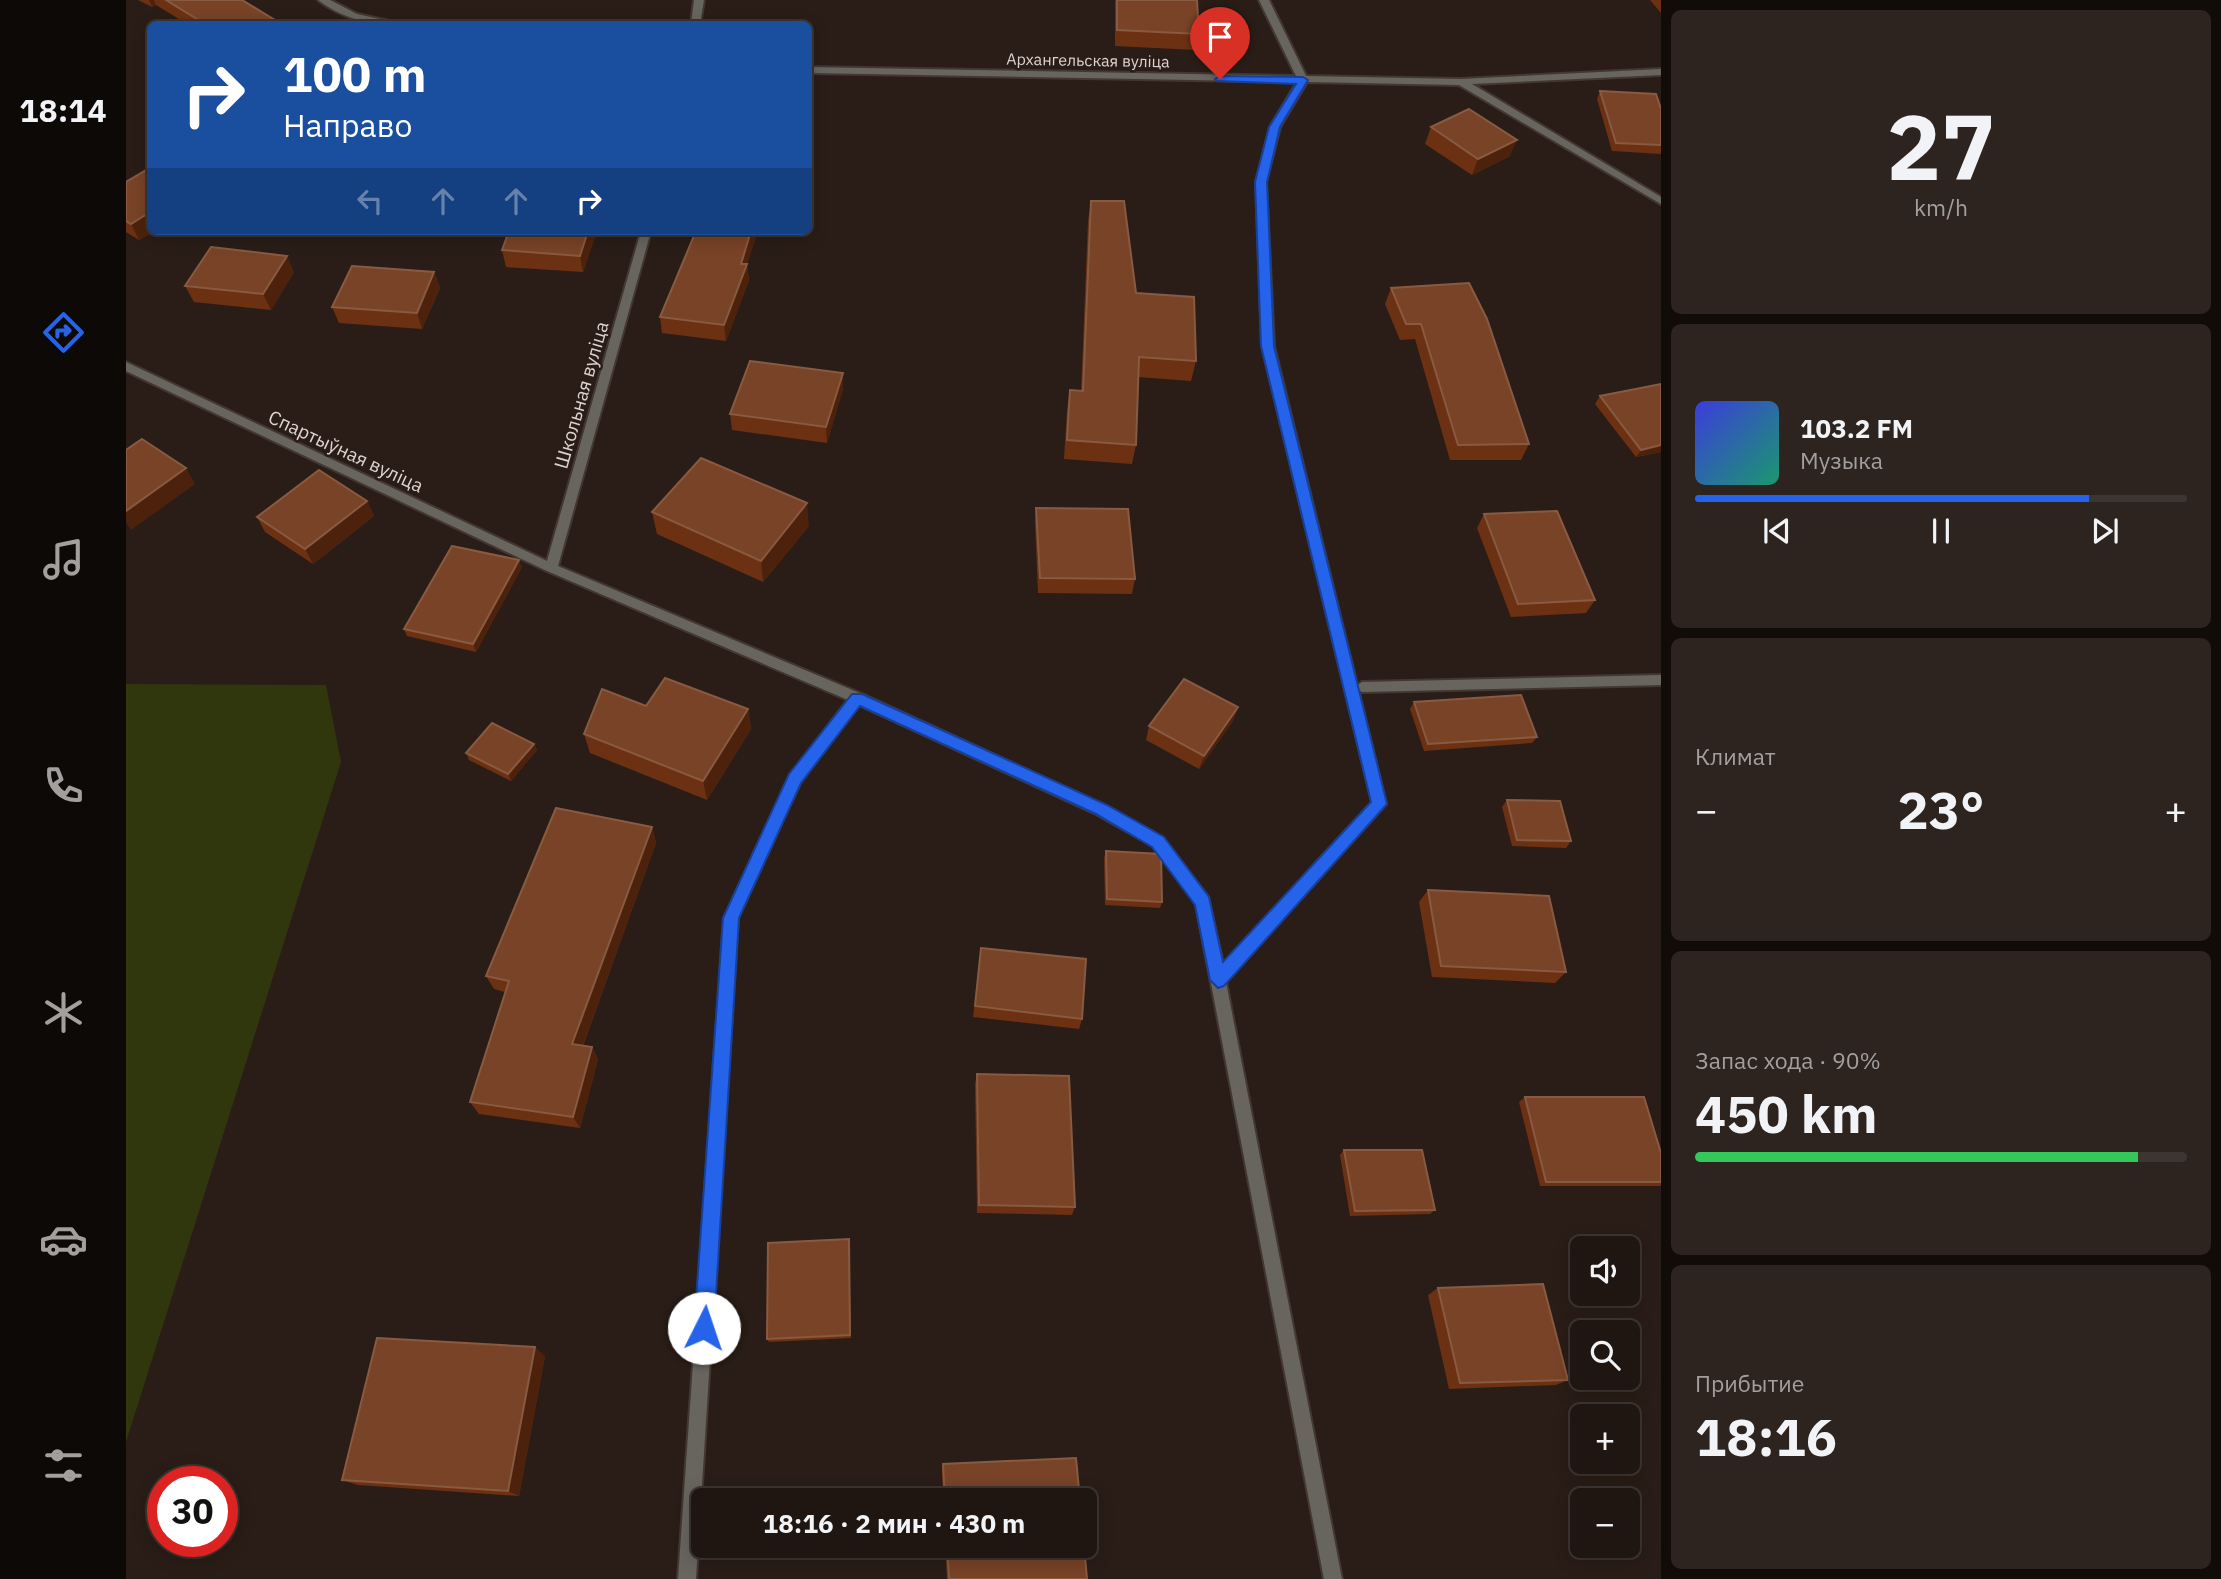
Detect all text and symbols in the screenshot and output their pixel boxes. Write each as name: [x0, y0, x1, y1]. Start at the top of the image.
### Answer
pin: [1190, 7, 1250, 79]
icon: arrive: [1201, 18, 1239, 56]
text: 100 m: [283, 42, 427, 105]
icon: right: [168, 49, 259, 140]
street label: Архангельская вуліца: [1006, 49, 1170, 71]
text: 27: [1886, 87, 1996, 205]
text: 18:14: [19, 89, 107, 131]
text: Направо: [283, 104, 412, 146]
icon: left: [351, 182, 389, 220]
icon: ahead: [424, 182, 462, 220]
icon: ahead: [497, 182, 535, 220]
icon: right: [570, 182, 608, 220]
text: km/h: [1914, 192, 1968, 222]
icon: directions: [39, 308, 88, 357]
street label: Школьная вуліца: [548, 319, 614, 471]
street label: Спартыўная вуліца: [265, 405, 427, 497]
text: 103.2 FM: [1800, 411, 1913, 445]
text: Музыка: [1800, 445, 1883, 475]
icon: previous: [1758, 512, 1796, 550]
icon: pause: [1922, 512, 1960, 550]
icon: next: [2086, 512, 2124, 550]
icon: music: [39, 535, 88, 584]
text: Климат: [1695, 741, 1776, 771]
icon: phone: [39, 761, 88, 810]
text: 23°: [1898, 776, 1984, 843]
text: −: [1695, 785, 1718, 834]
text: +: [2164, 785, 2187, 834]
icon: climate: [39, 988, 88, 1037]
text: Запас хода · 90%: [1695, 1045, 1881, 1075]
text: 450 km: [1695, 1080, 1877, 1147]
icon: car: [39, 1215, 88, 1264]
map controls: [1570, 1236, 1640, 1558]
button: sound: [1570, 1236, 1640, 1306]
position arrow: [667, 1291, 741, 1365]
button: search: [1570, 1320, 1640, 1390]
text: Прибытие: [1695, 1368, 1804, 1398]
text: 18:16: [1695, 1403, 1837, 1470]
button: +: [1570, 1404, 1640, 1474]
icon: filters: [39, 1441, 88, 1490]
speed limit sign: 30: [147, 1466, 238, 1557]
button: −: [1570, 1488, 1640, 1558]
text: 18:16 · 2 мин · 430 m: [763, 1506, 1025, 1540]

